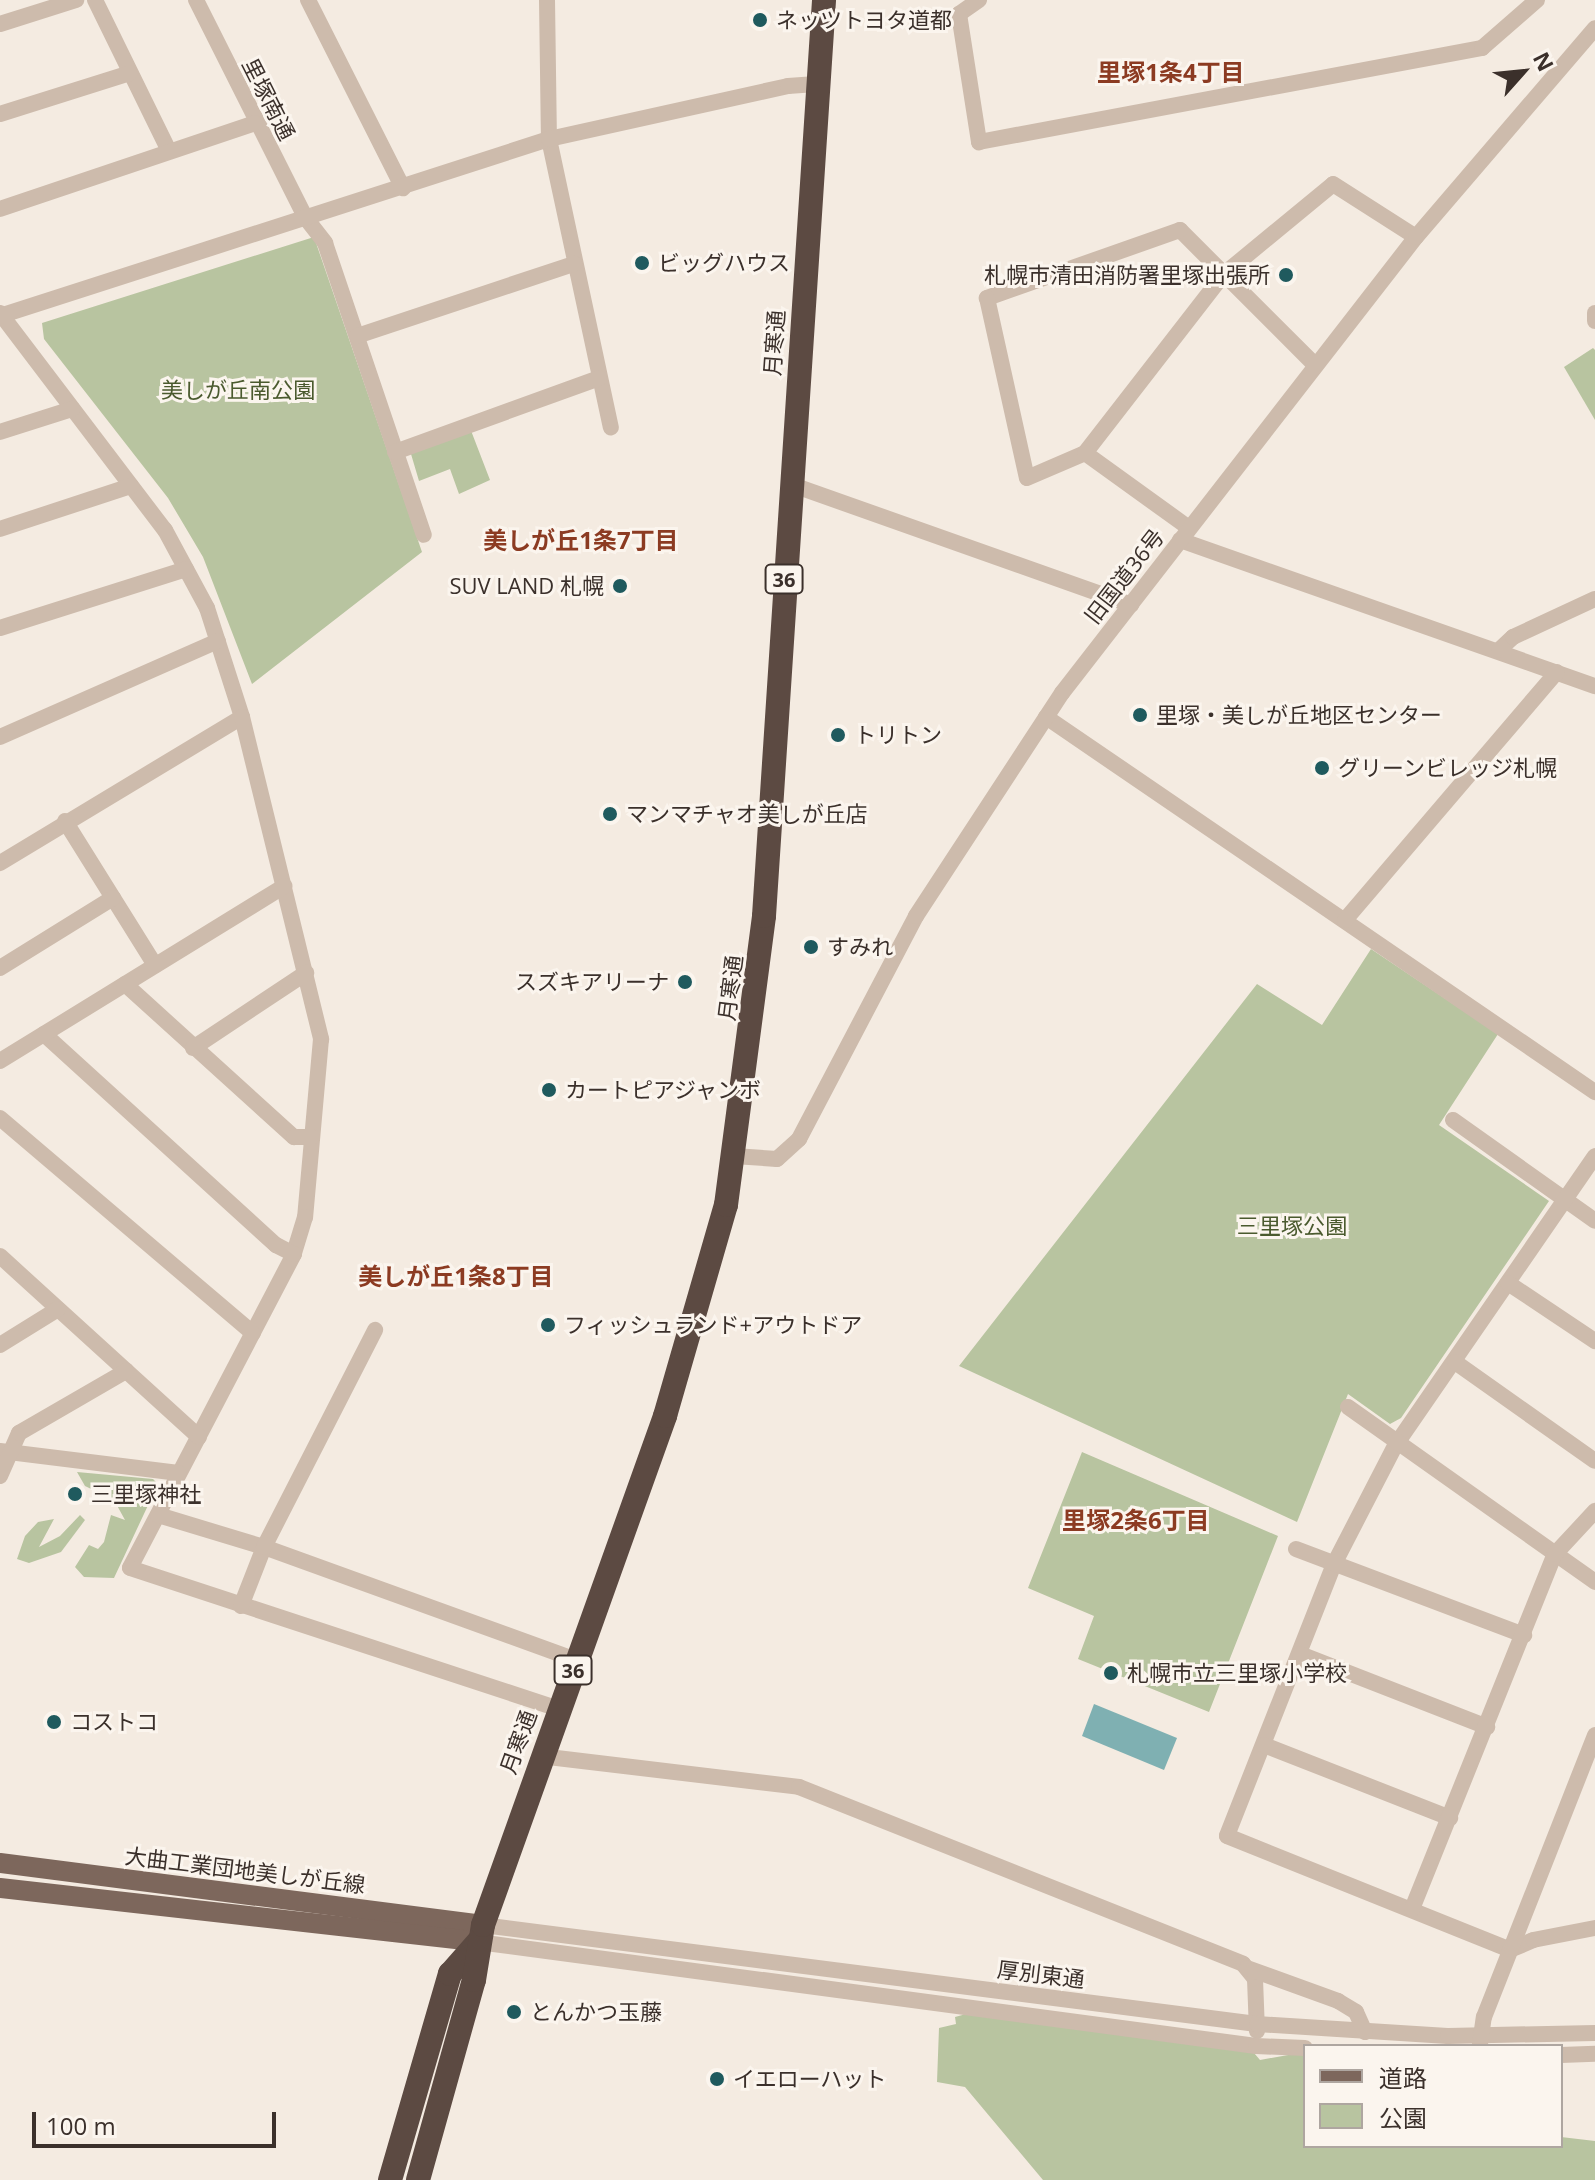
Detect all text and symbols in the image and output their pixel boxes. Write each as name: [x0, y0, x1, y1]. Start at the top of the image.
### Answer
place label: ネッツトヨタ道都: [776, 7, 952, 33]
marker: ネッツトヨタ道都: [751, 11, 769, 29]
north arrow: [1483, 32, 1563, 112]
text: N: [1527, 46, 1562, 76]
street label: 里塚南通: [237, 54, 301, 144]
district label: 里塚1条4丁目: [1097, 58, 1245, 86]
place label: ビッグハウス: [658, 250, 790, 276]
marker: ビッグハウス: [633, 254, 651, 272]
place label: 札幌市清田消防署里塚出張所: [984, 262, 1270, 288]
marker: 札幌市清田消防署里塚出張所: [1277, 266, 1295, 284]
street label: 月寒通: [759, 309, 789, 377]
park label: 美しが丘南公園: [161, 377, 315, 403]
street label: 旧国道36号: [1079, 523, 1169, 629]
district label: 美しが丘1条7丁目: [483, 526, 679, 554]
road number: 36: [764, 563, 804, 595]
place label: SUV LAND 札幌: [449, 573, 604, 599]
marker: SUV LAND 札幌: [611, 577, 629, 595]
place label: 里塚・美しが丘地区センター: [1156, 702, 1442, 728]
marker: 里塚・美しが丘地区センター: [1131, 706, 1149, 724]
place label: トリトン: [854, 722, 942, 748]
marker: トリトン: [829, 726, 847, 744]
place label: グリーンビレッジ札幌: [1338, 755, 1558, 781]
marker: グリーンビレッジ札幌: [1313, 759, 1331, 777]
place label: マンマチャオ美しが丘店: [626, 801, 868, 827]
marker: マンマチャオ美しが丘店: [601, 805, 619, 823]
place label: すみれ: [827, 934, 893, 960]
marker: すみれ: [802, 938, 820, 956]
street label: 月寒通: [713, 954, 747, 1022]
place label: スズキアリーナ: [515, 969, 669, 995]
marker: スズキアリーナ: [676, 973, 694, 991]
place label: カートピアジャンボ: [565, 1077, 763, 1103]
marker: カートピアジャンボ: [540, 1081, 558, 1099]
park label: 三里塚公園: [1237, 1213, 1347, 1239]
district label: 美しが丘1条8丁目: [358, 1262, 554, 1290]
place label: フィッシュランド+アウトドア: [564, 1312, 863, 1338]
marker: フィッシュランド+アウトドア: [539, 1316, 557, 1334]
place label: 三里塚神社: [91, 1481, 201, 1507]
marker: 三里塚神社: [66, 1485, 84, 1503]
district label: 里塚2条6丁目: [1062, 1506, 1210, 1534]
road number: 36: [553, 1654, 593, 1686]
place label: 札幌市立三里塚小学校: [1127, 1660, 1347, 1686]
marker: 札幌市立三里塚小学校: [1102, 1664, 1120, 1682]
street label: 月寒通: [494, 1706, 542, 1778]
place label: コストコ: [70, 1709, 158, 1735]
marker: コストコ: [45, 1713, 63, 1731]
street label: 大曲工業団地美しが丘線: [123, 1842, 367, 1898]
street label: 厚別東通: [996, 1956, 1086, 1992]
place label: とんかつ玉藤: [530, 1999, 662, 2025]
marker: とんかつ玉藤: [505, 2003, 523, 2021]
legend: [1303, 2044, 1563, 2148]
text: 道路: [1379, 2061, 1427, 2094]
place label: イエローハット: [733, 2066, 887, 2092]
marker: イエローハット: [708, 2070, 726, 2088]
scale bar: [36, 2096, 280, 2146]
text: 公園: [1379, 2101, 1427, 2134]
text: 100 m: [46, 2109, 116, 2142]

